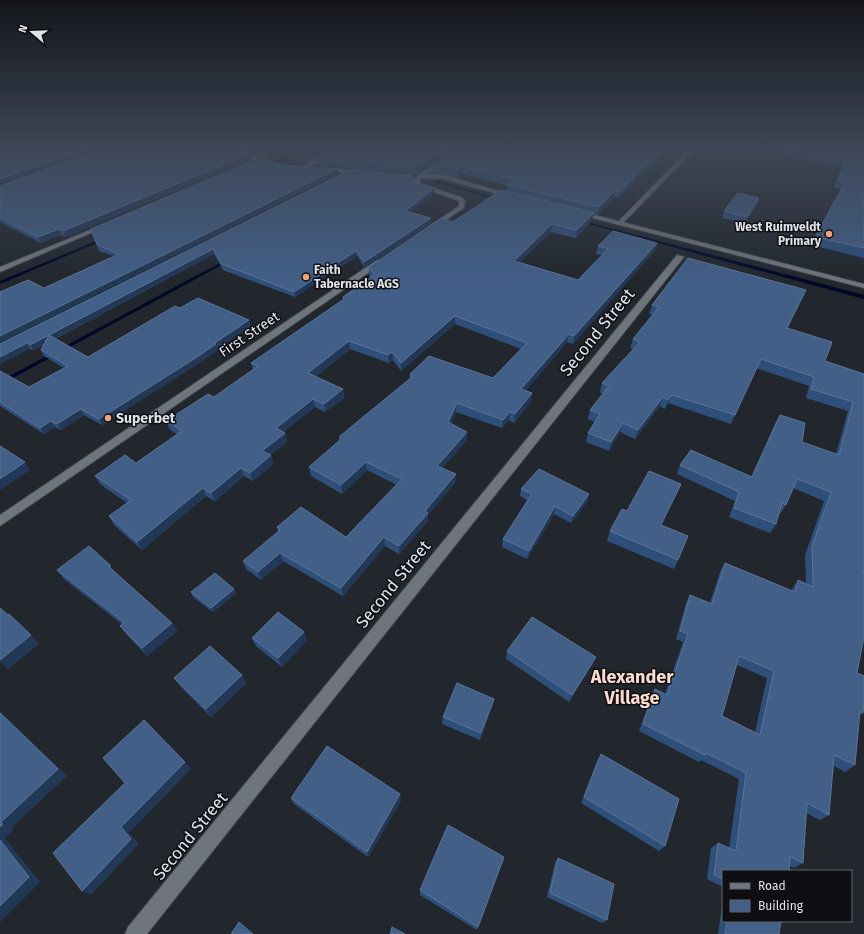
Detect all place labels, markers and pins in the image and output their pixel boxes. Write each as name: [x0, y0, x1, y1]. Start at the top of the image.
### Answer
place label: West Ruimveldt Primary: [735, 220, 822, 248]
marker: West Ruimveldt Primary: [824, 229, 834, 239]
place label: Faith Tabernacle AGS: [314, 263, 399, 291]
marker: Faith Tabernacle AGS: [301, 272, 311, 282]
place label: Superbet: [116, 410, 176, 427]
marker: Superbet: [103, 413, 113, 423]

